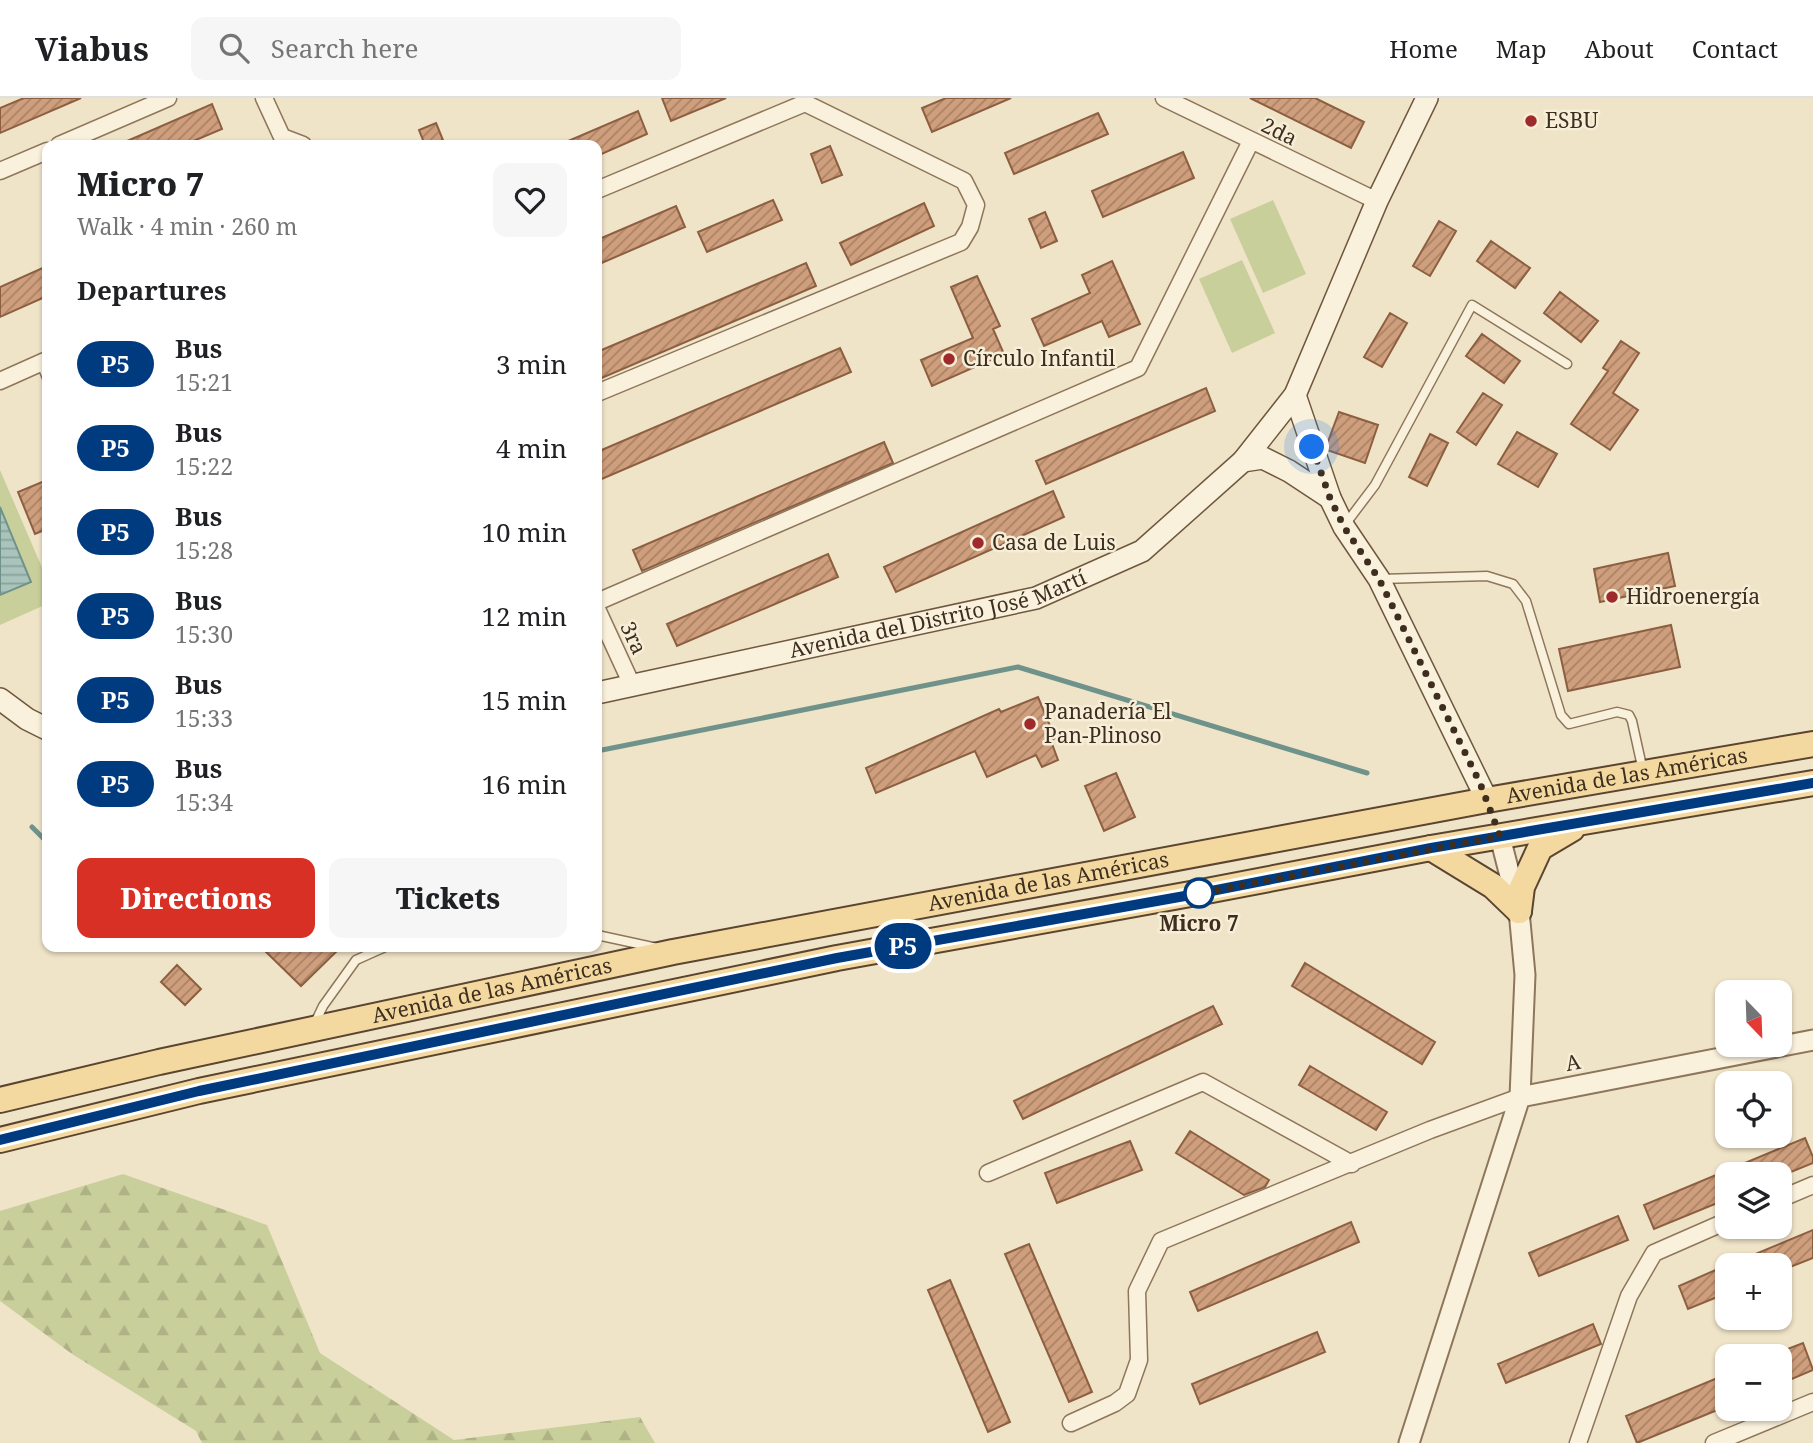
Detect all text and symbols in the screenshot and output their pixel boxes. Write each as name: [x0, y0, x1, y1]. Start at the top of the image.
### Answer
search box: [191, 17, 681, 80]
text: Viabus: [35, 26, 149, 71]
icon: search: [215, 29, 253, 67]
text: Search here: [271, 30, 418, 66]
text: Home: [1389, 32, 1458, 65]
text: Map: [1496, 32, 1547, 65]
text: About: [1585, 32, 1654, 65]
text: Contact: [1692, 32, 1778, 65]
place label: ESBU: [1545, 106, 1598, 134]
street label: 2da: [1257, 111, 1302, 152]
marker: ESBU: [1523, 113, 1539, 129]
text: Micro 7: [77, 161, 204, 206]
button: heart: [493, 163, 567, 237]
text: Walk · 4 min · 260 m: [77, 210, 297, 242]
text: Departures: [77, 272, 227, 308]
text: Bus: [175, 330, 222, 366]
place label: Círculo Infantil: [963, 344, 1116, 372]
text: 3 min: [496, 346, 567, 382]
text: P5: [101, 347, 130, 380]
marker: Círculo Infantil: [941, 351, 957, 367]
text: 15:21: [175, 366, 233, 398]
text: Bus: [175, 414, 222, 450]
your location: [1294, 429, 1329, 464]
text: 4 min: [496, 430, 567, 466]
text: P5: [101, 431, 130, 464]
text: 15:22: [175, 450, 233, 482]
text: Bus: [175, 498, 222, 534]
text: 10 min: [482, 514, 567, 550]
text: P5: [101, 515, 130, 548]
place label: Casa de Luis: [992, 528, 1116, 556]
text: 15:28: [175, 534, 233, 566]
marker: Casa de Luis: [970, 535, 986, 551]
street label: Avenida del Distrito José Martí: [787, 562, 1091, 664]
text: Bus: [175, 582, 222, 618]
place label: Hidroenergía: [1626, 582, 1760, 610]
marker: Hidroenergía: [1604, 589, 1620, 605]
text: 12 min: [482, 598, 567, 634]
text: P5: [101, 599, 130, 632]
street label: 3ra: [614, 617, 654, 658]
text: 15:30: [175, 618, 233, 650]
text: Bus: [175, 666, 222, 702]
text: 15 min: [482, 682, 567, 718]
text: P5: [101, 683, 130, 716]
place label: Panadería El Pan-Plinoso: [1044, 697, 1172, 749]
text: 15:33: [175, 702, 233, 734]
marker: Panadería El Pan-Plinoso: [1022, 716, 1038, 732]
street label: Avenida de las Américas: [1504, 741, 1749, 810]
text: Bus: [175, 750, 222, 786]
text: 16 min: [482, 766, 567, 802]
text: P5: [101, 767, 130, 800]
text: 15:34: [175, 786, 233, 818]
street label: Avenida de las Américas: [925, 845, 1171, 917]
button: Directions: [77, 858, 315, 938]
button: Tickets: [329, 858, 567, 938]
marker: Micro 7: [1184, 878, 1214, 908]
place label: Micro 7: [1159, 909, 1239, 937]
line badge: P5: [872, 923, 934, 969]
text: P5: [889, 929, 917, 962]
street label: Avenida de las Américas: [369, 950, 614, 1029]
north arrow: [1715, 980, 1792, 1057]
map controls: [1715, 980, 1792, 1421]
street label: A: [1563, 1047, 1583, 1077]
button: locate: [1715, 1071, 1792, 1148]
button: layers: [1715, 1162, 1792, 1239]
button: +: [1715, 1253, 1792, 1330]
button: −: [1715, 1344, 1792, 1421]

